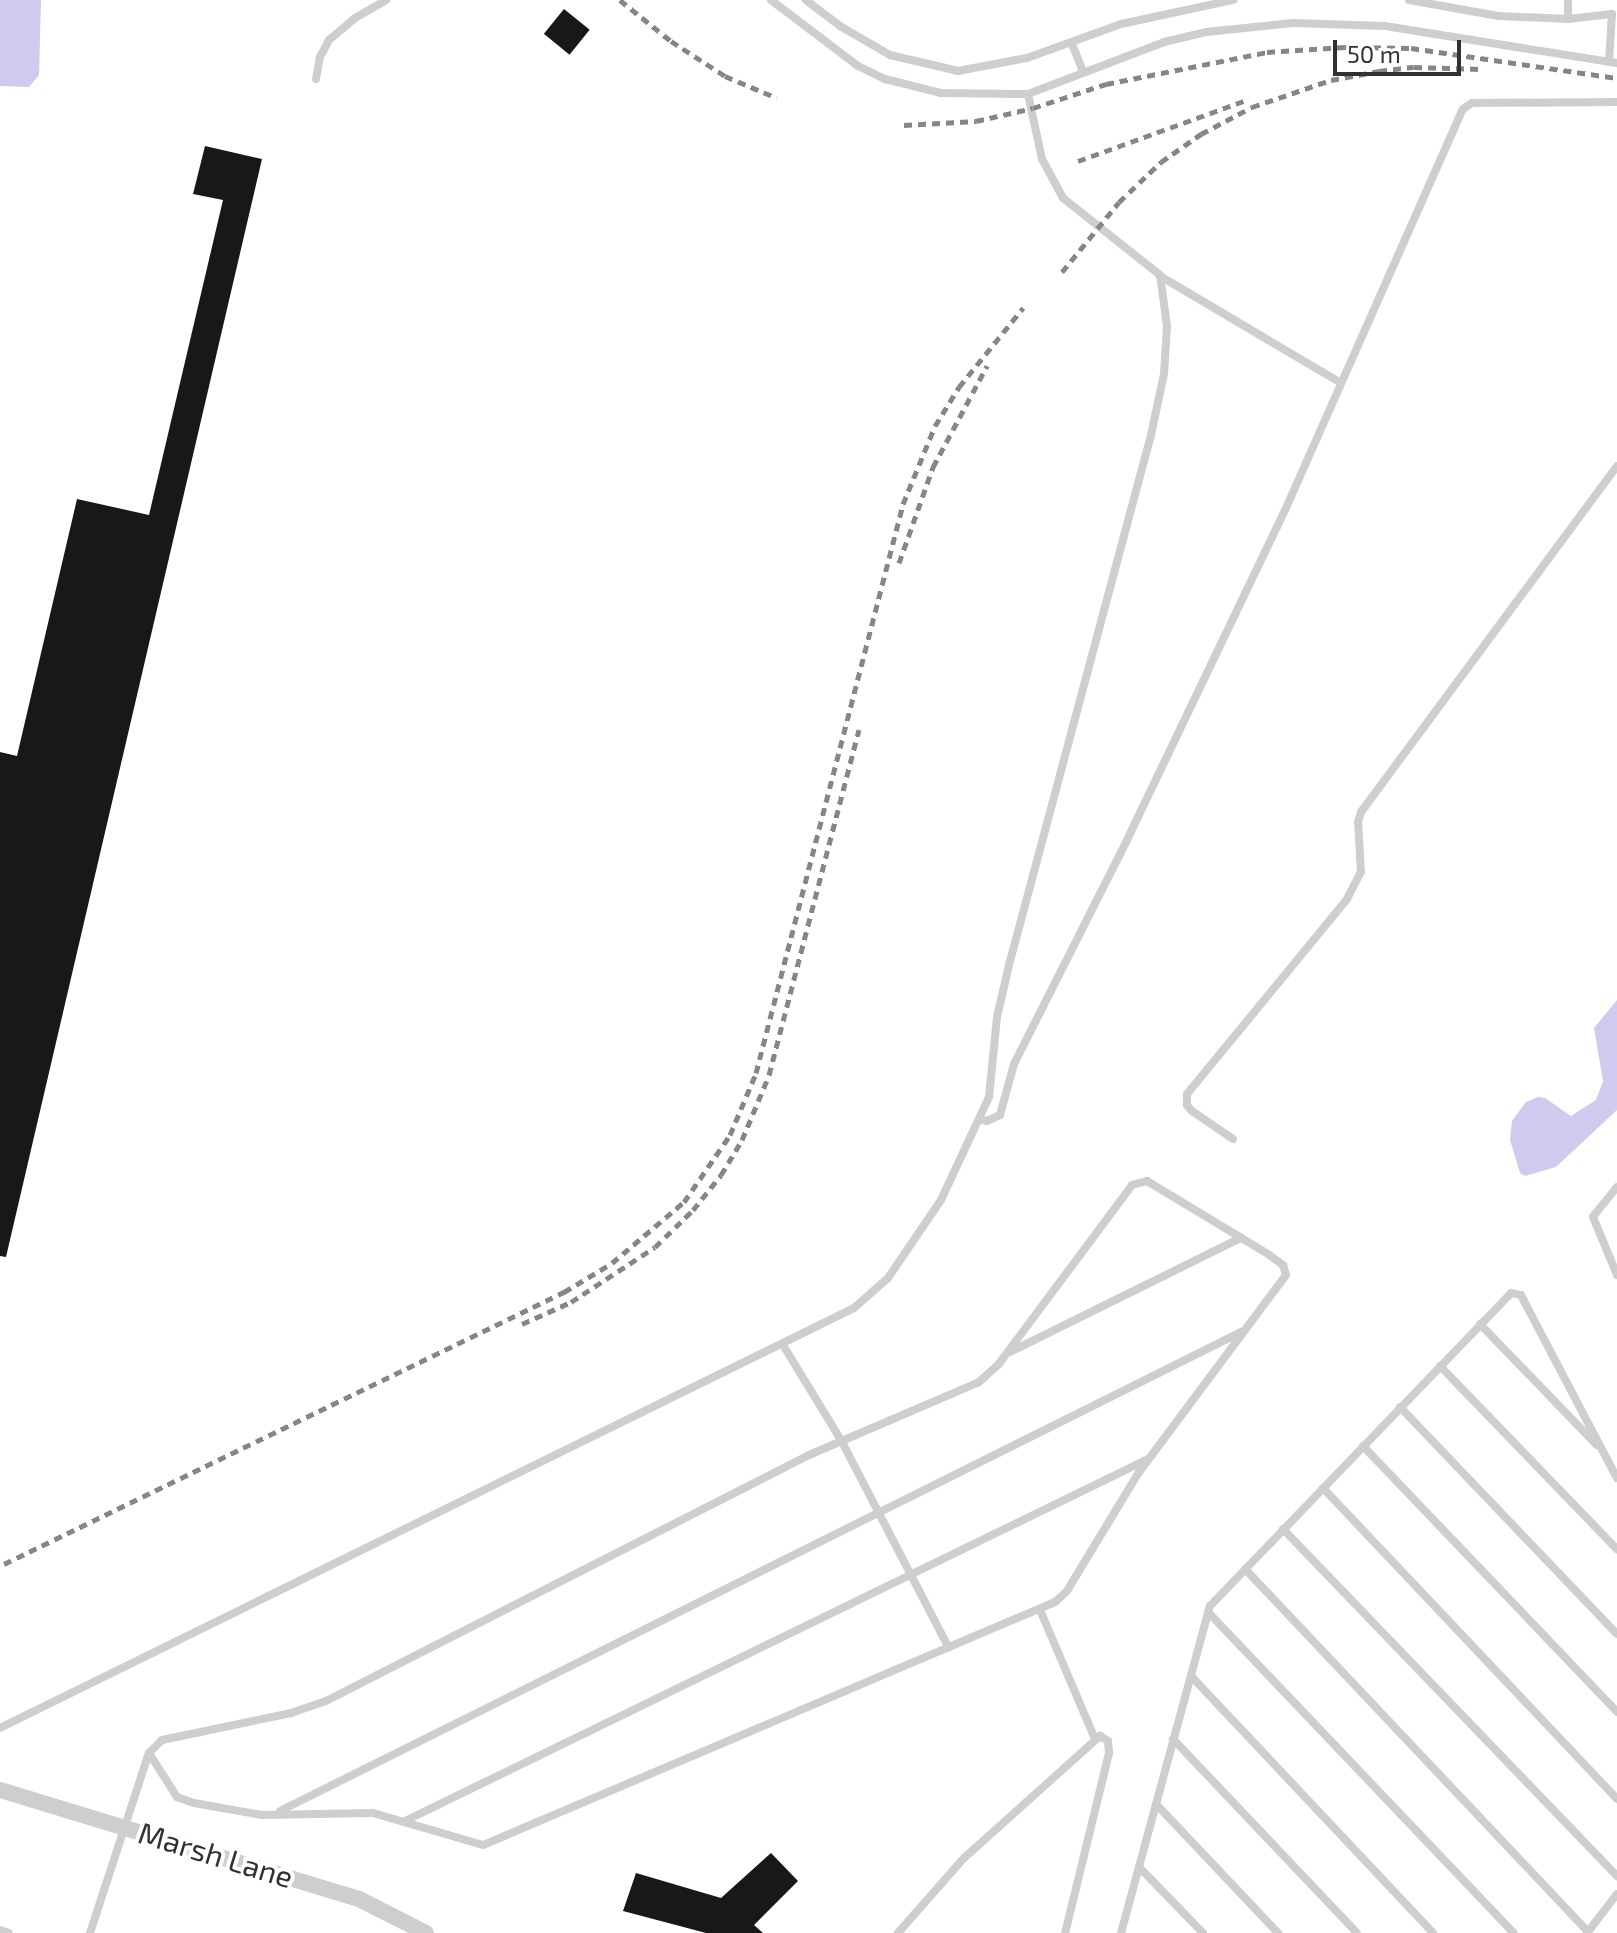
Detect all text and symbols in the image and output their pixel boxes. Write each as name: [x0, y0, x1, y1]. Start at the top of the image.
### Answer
scale bar: [1337, 24, 1465, 74]
text: 50 m: [1347, 39, 1401, 68]
street label: Marsh Lane: [134, 1813, 298, 1895]

